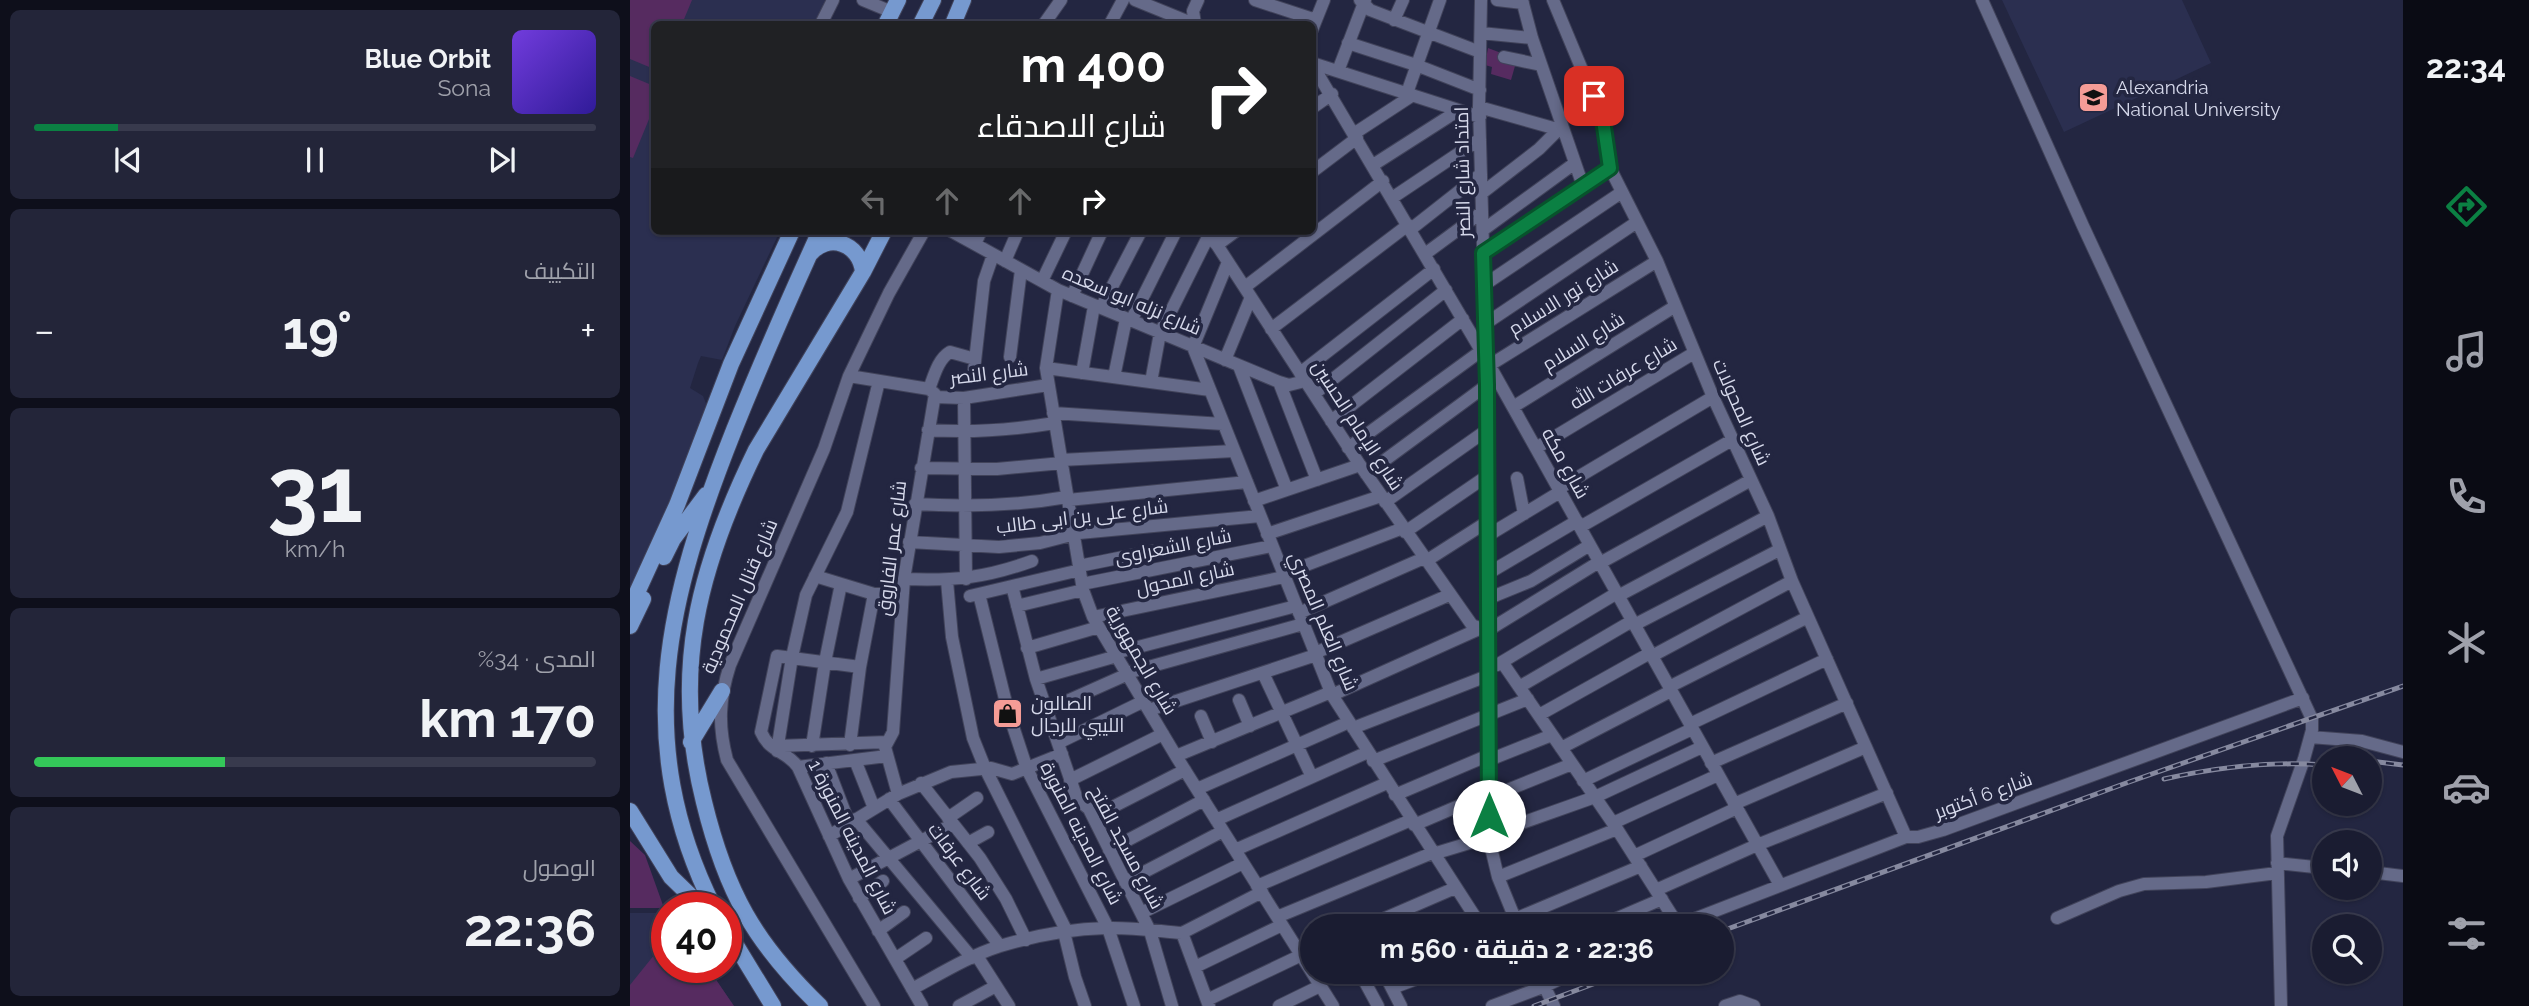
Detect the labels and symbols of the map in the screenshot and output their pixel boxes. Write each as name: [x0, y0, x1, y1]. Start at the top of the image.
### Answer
pin: [1564, 66, 1624, 126]
place label: Alexandria National University: [2116, 76, 2281, 120]
school or university icon: Alexandria National University: [2076, 81, 2110, 115]
street label: امتداد شارع النصر: [1450, 106, 1477, 239]
street label: شارع نور الاسلام: [1504, 254, 1624, 342]
street label: شارع نزله ابو سعده: [1058, 261, 1205, 342]
street label: شارع السلام: [1538, 307, 1630, 378]
street label: شارع عرفات الله: [1565, 332, 1682, 416]
street label: شارع المحولات: [1706, 355, 1775, 470]
street label: شارع الإمام الحسين: [1305, 356, 1408, 496]
street label: شارع النصر: [948, 357, 1030, 392]
street label: شارع مكه: [1535, 424, 1594, 504]
street label: شارع عمر الفاروق: [872, 479, 913, 617]
street label: شارع على بن ابى طالب: [995, 495, 1170, 540]
street label: شارع قنال المحمودية: [697, 516, 784, 678]
street label: شارع الشعراوى: [1113, 524, 1234, 571]
street label: شارع العلم المصري: [1281, 548, 1363, 695]
street label: شارع المحول: [1134, 557, 1237, 602]
street label: شارع الجمهورية: [1099, 602, 1182, 720]
place label: الصالون الليبي للرجال: [1031, 692, 1124, 740]
shop icon: الصالون الليبي للرجال: [991, 697, 1025, 731]
north arrow: [2312, 746, 2382, 816]
street label: شارع المدينه المنورة 1: [802, 756, 901, 919]
street label: شارع المدينه المنورة: [1034, 758, 1128, 909]
street label: شارع 6 أكتوبر: [1930, 767, 2036, 826]
position arrow: [1452, 779, 1526, 853]
street label: شارع مسجد الفتح: [1083, 782, 1169, 914]
street label: شارع عرفات: [922, 818, 996, 906]
speed limit sign: 40: [651, 892, 742, 983]

